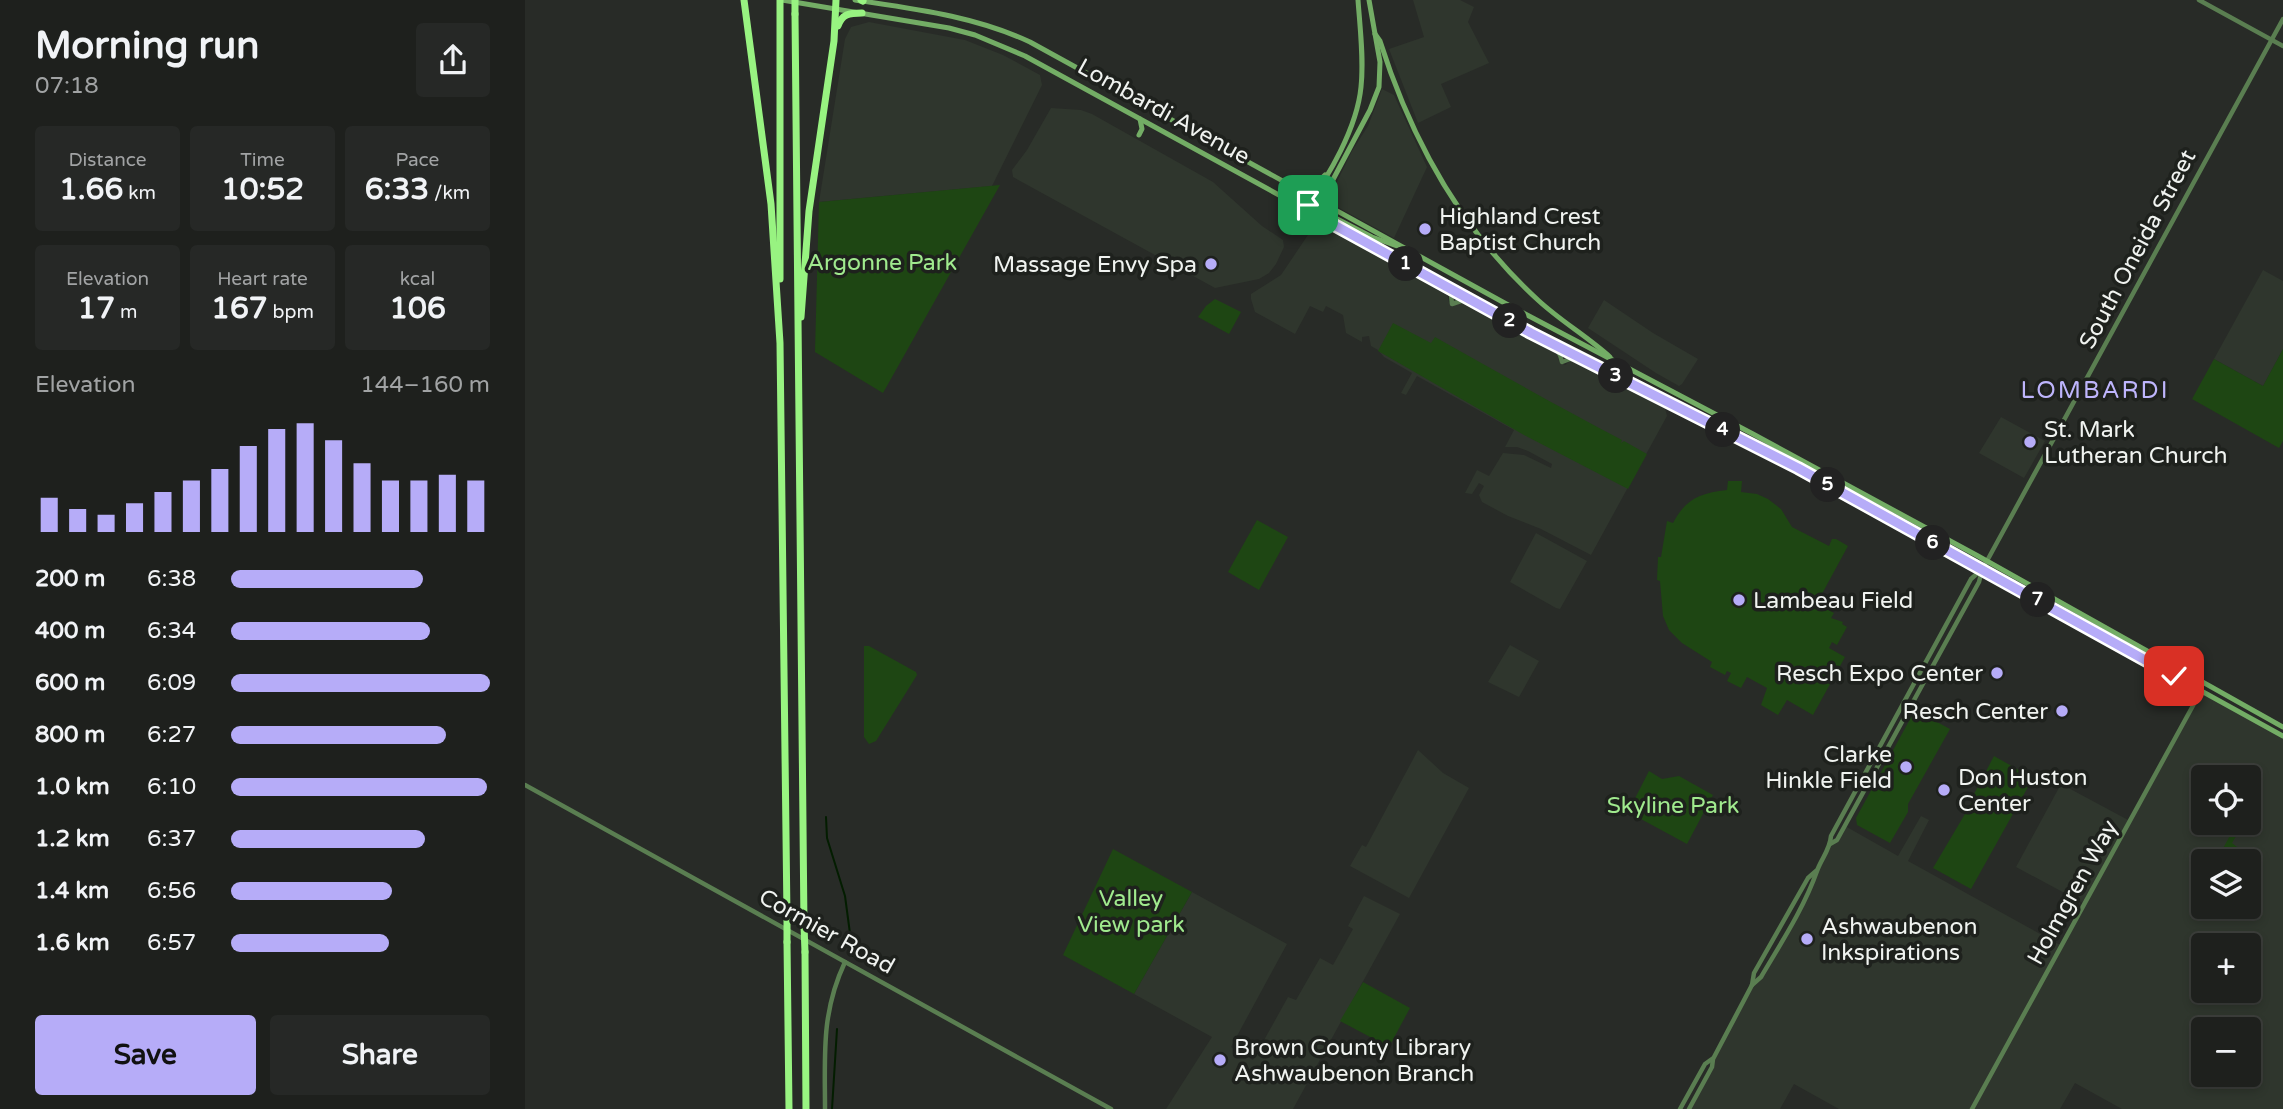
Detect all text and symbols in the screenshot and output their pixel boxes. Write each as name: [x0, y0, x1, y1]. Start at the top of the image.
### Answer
text: Morning run: [35, 23, 259, 69]
button: share: [416, 23, 490, 97]
street label: Lombardi Avenue: [1072, 53, 1255, 171]
text: 07:18: [35, 72, 99, 100]
street label: South Oneida Street: [2074, 145, 2202, 354]
text: Distance: [68, 149, 147, 171]
text: Time: [240, 149, 285, 171]
text: Pace: [396, 149, 439, 171]
text: 1.66: [59, 171, 123, 208]
text: 10:52: [221, 171, 304, 208]
text: 6:33: [365, 171, 429, 208]
pin: [1278, 175, 1338, 235]
text: km: [123, 182, 156, 204]
text: /km: [429, 182, 470, 204]
icon: arrive: [1289, 186, 1327, 224]
place label: Highland Crest Baptist Church: [1439, 203, 1601, 257]
marker: Highland Crest Baptist Church: [1417, 221, 1433, 237]
pin: 1: [1389, 246, 1423, 282]
park label: Argonne Park: [807, 249, 957, 277]
place label: Massage Envy Spa: [993, 251, 1197, 279]
text: 1: [1400, 252, 1411, 274]
marker: Massage Envy Spa: [1203, 256, 1219, 272]
text: Elevation: [66, 268, 149, 290]
text: Heart rate: [217, 268, 308, 290]
text: kcal: [400, 268, 435, 290]
text: 17: [77, 290, 115, 327]
text: 167: [211, 290, 268, 327]
text: 106: [389, 290, 446, 327]
text: m: [115, 301, 138, 323]
text: bpm: [268, 301, 314, 323]
pin: 2: [1493, 304, 1527, 338]
text: 2: [1504, 309, 1515, 331]
pin: 3: [1599, 358, 1633, 394]
text: 3: [1610, 364, 1621, 386]
text: Elevation: [35, 371, 136, 399]
text: 144–160 m: [360, 371, 490, 399]
district label: LOMBARDI: [2021, 376, 2169, 405]
pin: 4: [1705, 412, 1741, 448]
place label: St. Mark Lutheran Church: [2044, 416, 2227, 470]
text: 4: [1717, 418, 1728, 440]
marker: St. Mark Lutheran Church: [2022, 434, 2038, 450]
pin: 5: [1811, 468, 1845, 503]
text: 5: [1822, 473, 1833, 495]
pin: 6: [1915, 526, 1951, 560]
text: 6: [1927, 531, 1938, 553]
text: 200 m: [35, 565, 105, 593]
text: 6:38: [147, 565, 196, 593]
pin: 7: [2021, 582, 2055, 618]
place label: Lambeau Field: [1753, 587, 1913, 615]
text: 7: [2032, 588, 2043, 610]
marker: Lambeau Field: [1731, 592, 1747, 608]
text: 400 m: [35, 617, 105, 645]
text: 6:34: [147, 617, 196, 645]
pin: [2144, 646, 2204, 706]
icon: check: [2155, 657, 2193, 695]
place label: Resch Expo Center: [1776, 660, 1983, 688]
marker: Resch Expo Center: [1989, 665, 2005, 681]
text: 600 m: [35, 669, 105, 697]
text: 6:09: [147, 669, 196, 697]
place label: Resch Center: [1903, 698, 2048, 726]
marker: Resch Center: [2054, 703, 2070, 719]
text: 800 m: [35, 721, 105, 749]
text: 6:27: [147, 721, 196, 749]
place label: Clarke Hinkle Field: [1765, 741, 1892, 795]
marker: Clarke Hinkle Field: [1898, 759, 1914, 775]
place label: Don Huston Center: [1958, 764, 2087, 818]
map controls: [2191, 765, 2261, 1087]
button: locate: [2191, 765, 2261, 835]
text: 1.0 km: [35, 773, 110, 801]
text: 6:10: [147, 773, 196, 801]
marker: Don Huston Center: [1936, 782, 1952, 798]
park label: Skyline Park: [1607, 792, 1739, 820]
street label: Holmgren Way: [2022, 815, 2124, 970]
text: 1.2 km: [35, 825, 110, 853]
text: 6:37: [147, 825, 196, 853]
button: layers: [2191, 849, 2261, 919]
text: 1.4 km: [35, 877, 109, 905]
text: 6:56: [147, 877, 196, 905]
street label: Cormier Road: [754, 883, 899, 981]
park label: Valley View park: [1077, 885, 1185, 939]
place label: Ashwaubenon Inkspirations: [1821, 913, 1977, 967]
text: 1.6 km: [35, 929, 110, 957]
text: 6:57: [147, 929, 196, 957]
marker: Ashwaubenon Inkspirations: [1799, 931, 1815, 947]
button: +: [2191, 933, 2261, 1003]
button: Save: [35, 1015, 256, 1095]
button: Share: [270, 1015, 490, 1095]
button: −: [2191, 1017, 2261, 1087]
place label: Brown County Library Ashwaubenon Branch: [1234, 1034, 1474, 1088]
marker: Brown County Library Ashwaubenon Branch: [1212, 1052, 1228, 1068]

